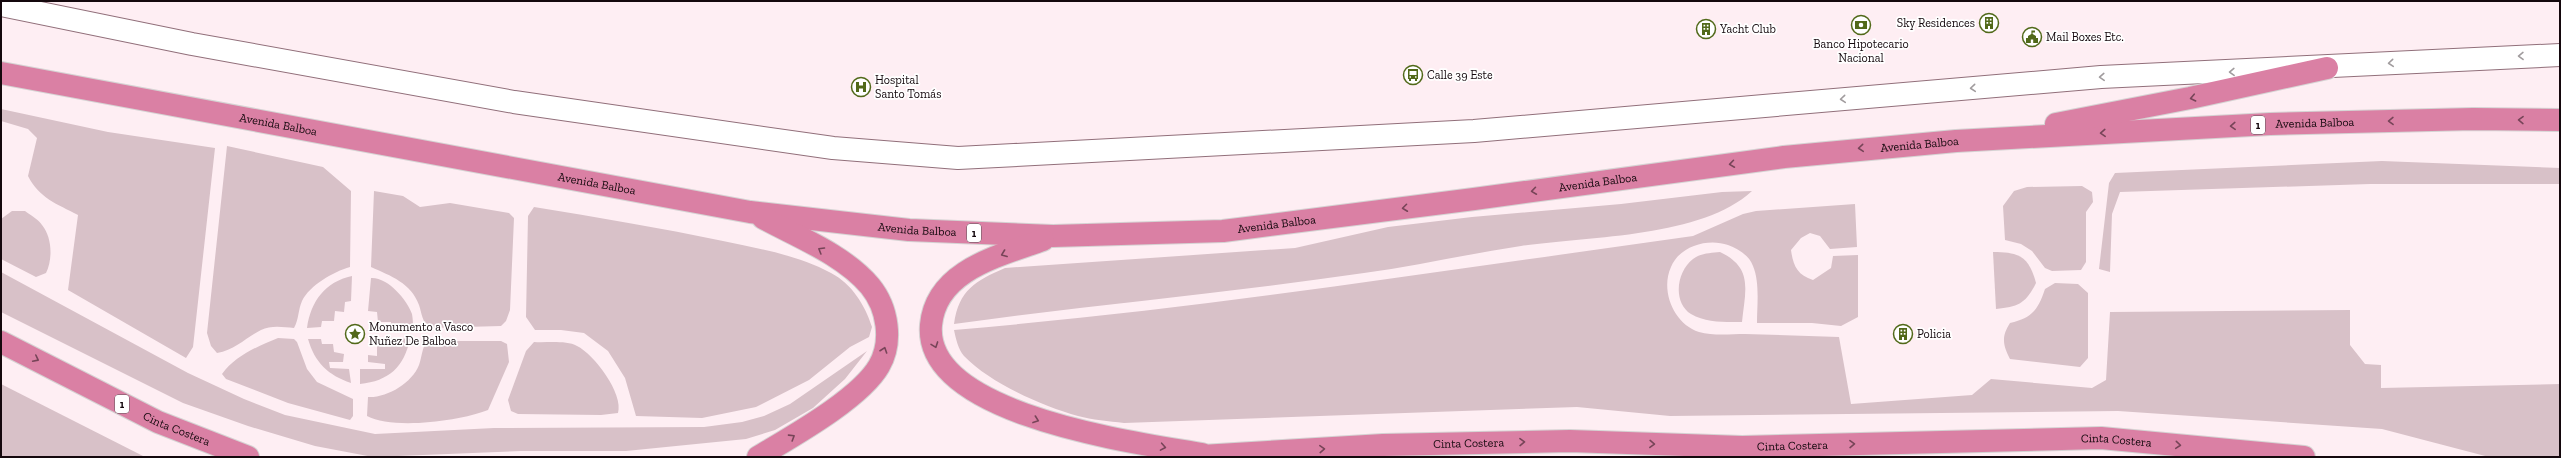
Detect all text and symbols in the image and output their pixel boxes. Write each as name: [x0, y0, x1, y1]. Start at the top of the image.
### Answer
building icon: Sky Residences: [1978, 12, 2000, 34]
bank icon: Banco Hipotecario Nacional: [1850, 14, 1872, 36]
place label: Sky Residences: [1897, 16, 1975, 30]
building icon: Yacht Club: [1695, 18, 1717, 40]
place label: Yacht Club: [1719, 22, 1776, 36]
public building icon: Mail Boxes Etc.: [2021, 26, 2043, 48]
place label: Mail Boxes Etc.: [2046, 30, 2124, 44]
place label: Banco Hipotecario Nacional: [1813, 37, 1909, 65]
one-way arrow: [2518, 52, 2524, 60]
one-way arrow: [2388, 58, 2394, 67]
bus stop icon: Calle 39 Este: [1402, 64, 1424, 86]
one-way arrow: [2229, 67, 2235, 76]
place label: Calle 39 Este: [1427, 68, 1493, 82]
one-way arrow: [2099, 72, 2105, 81]
place label: Hospital Santo Tomás: [875, 73, 941, 101]
hospital icon: Hospital Santo Tomás: [850, 76, 872, 98]
one-way arrow: [1970, 83, 1976, 92]
one-way arrow: [2190, 93, 2197, 101]
one-way arrow: [1840, 94, 1846, 103]
street label: Avenida Balboa: [238, 110, 318, 139]
street label: Avenida Balboa: [2275, 115, 2355, 131]
road number: 1: [2251, 116, 2265, 134]
one-way arrow: [2518, 116, 2524, 124]
one-way arrow: [2388, 117, 2394, 125]
one-way arrow: [2230, 122, 2236, 130]
one-way arrow: [2100, 129, 2106, 137]
street label: Avenida Balboa: [1880, 134, 1960, 155]
one-way arrow: [1858, 144, 1864, 153]
one-way arrow: [1729, 159, 1735, 168]
street label: Avenida Balboa: [557, 170, 637, 198]
street label: Avenida Balboa: [1558, 170, 1638, 194]
one-way arrow: [1531, 186, 1537, 195]
one-way arrow: [1402, 203, 1408, 212]
street label: Avenida Balboa: [1237, 212, 1317, 236]
street label: Avenida Balboa: [877, 220, 957, 239]
road number: 1: [967, 224, 981, 242]
one-way arrow: [818, 247, 825, 254]
one-way arrow: [1000, 250, 1007, 258]
place label: Monumento a Vasco Nuñez De Balboa: [369, 320, 473, 348]
place icon: Monumento a Vasco Nuñez De Balboa: [344, 323, 366, 345]
building icon: Policia: [1892, 323, 1914, 345]
place label: Policia: [1917, 327, 1951, 341]
one-way arrow: [930, 342, 938, 349]
one-way arrow: [880, 347, 888, 354]
one-way arrow: [32, 354, 39, 362]
road number: 1: [115, 395, 129, 413]
street label: Cinta Costera: [141, 409, 212, 449]
one-way arrow: [1033, 415, 1040, 423]
street label: Cinta Costera: [2081, 431, 2153, 450]
one-way arrow: [787, 435, 794, 442]
street label: Cinta Costera: [1433, 435, 1505, 451]
one-way arrow: [1519, 438, 1525, 446]
street label: Cinta Costera: [1757, 438, 1828, 454]
one-way arrow: [1649, 439, 1655, 448]
one-way arrow: [1849, 440, 1855, 448]
one-way arrow: [2175, 440, 2181, 449]
one-way arrow: [1160, 442, 1166, 451]
one-way arrow: [1319, 445, 1325, 453]

